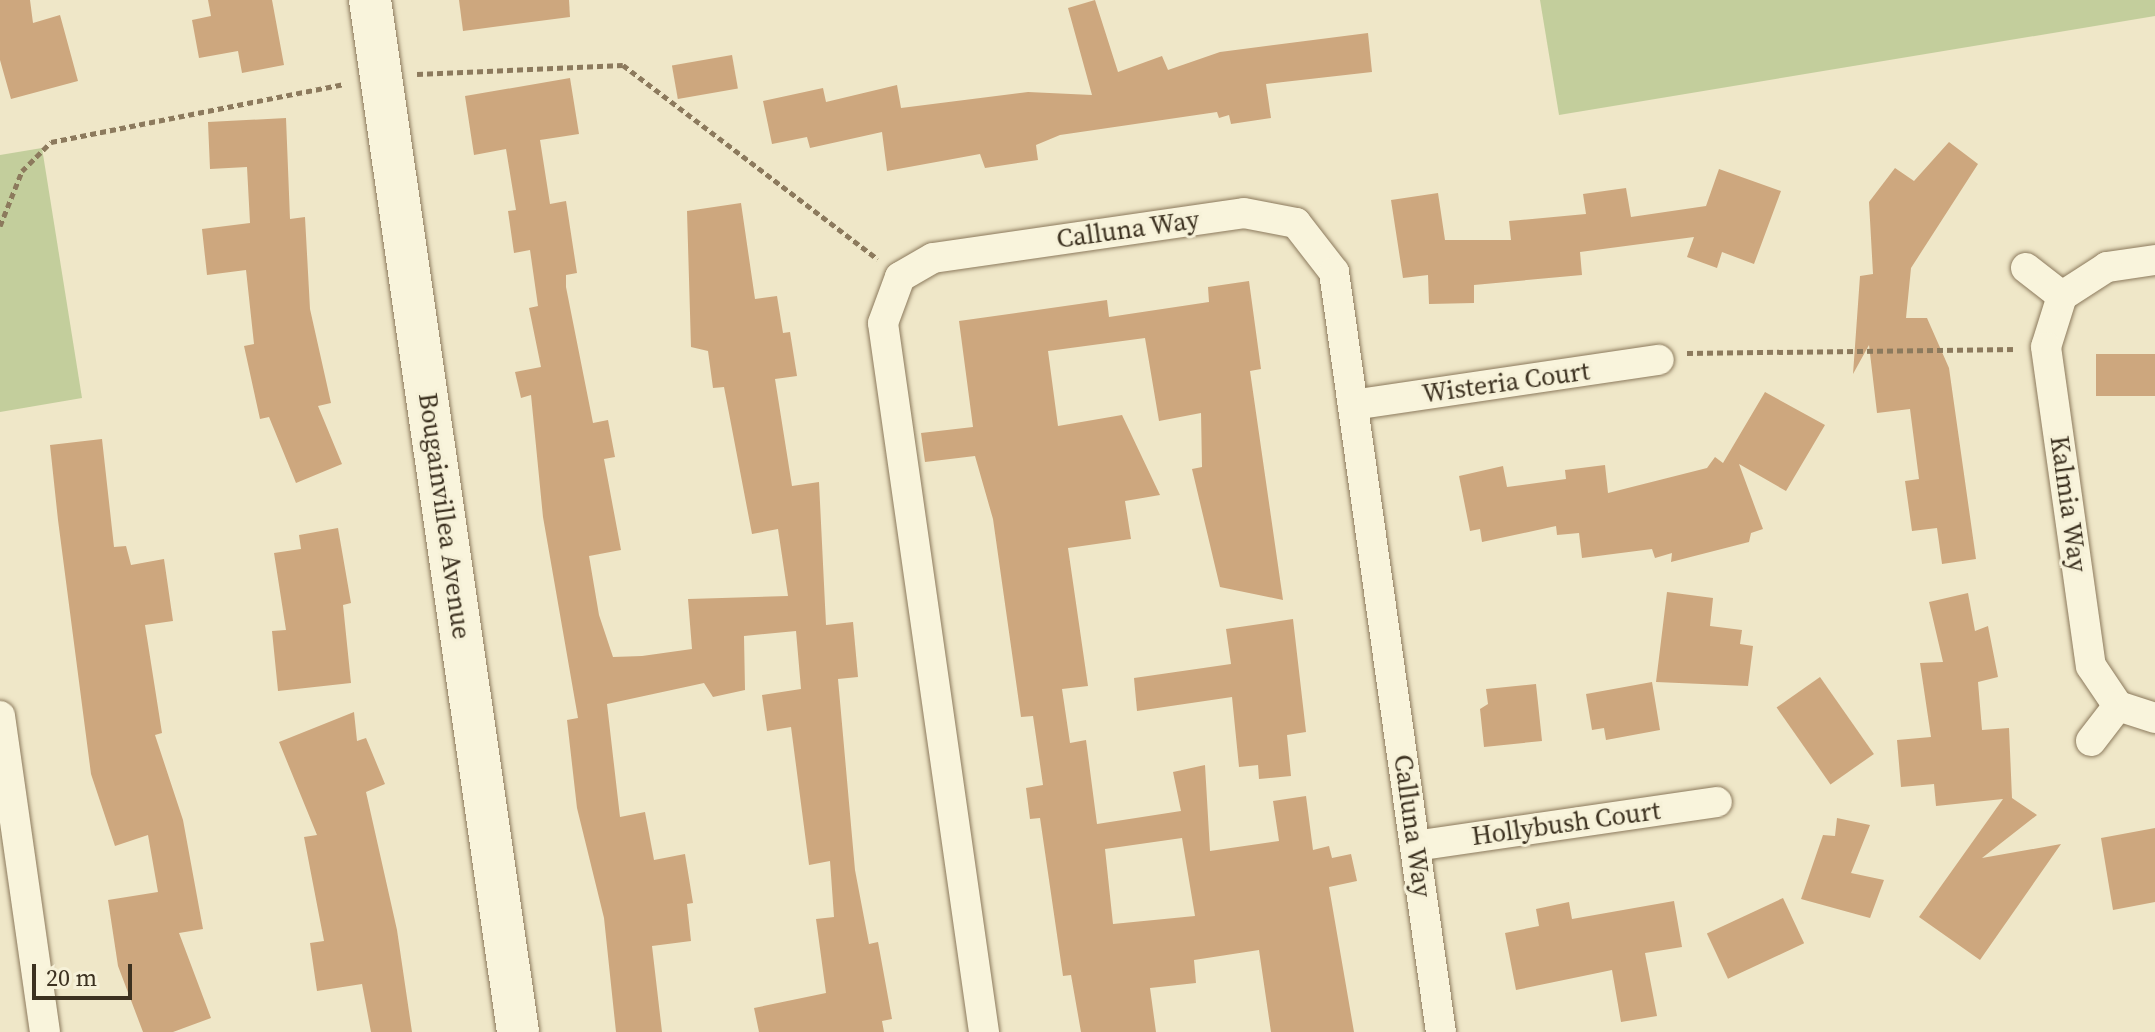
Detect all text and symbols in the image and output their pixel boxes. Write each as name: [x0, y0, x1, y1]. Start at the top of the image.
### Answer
street label: Calluna Way: [1054, 204, 1202, 256]
street label: Wisteria Court: [1420, 356, 1592, 410]
street label: Bougainvillea Avenue: [411, 391, 477, 641]
street label: Kalmia Way: [2043, 433, 2093, 575]
street label: Calluna Way: [1386, 752, 1438, 900]
street label: Hollybush Court: [1470, 795, 1662, 853]
scale bar: [36, 948, 136, 998]
text: 20 m: [46, 961, 97, 994]

